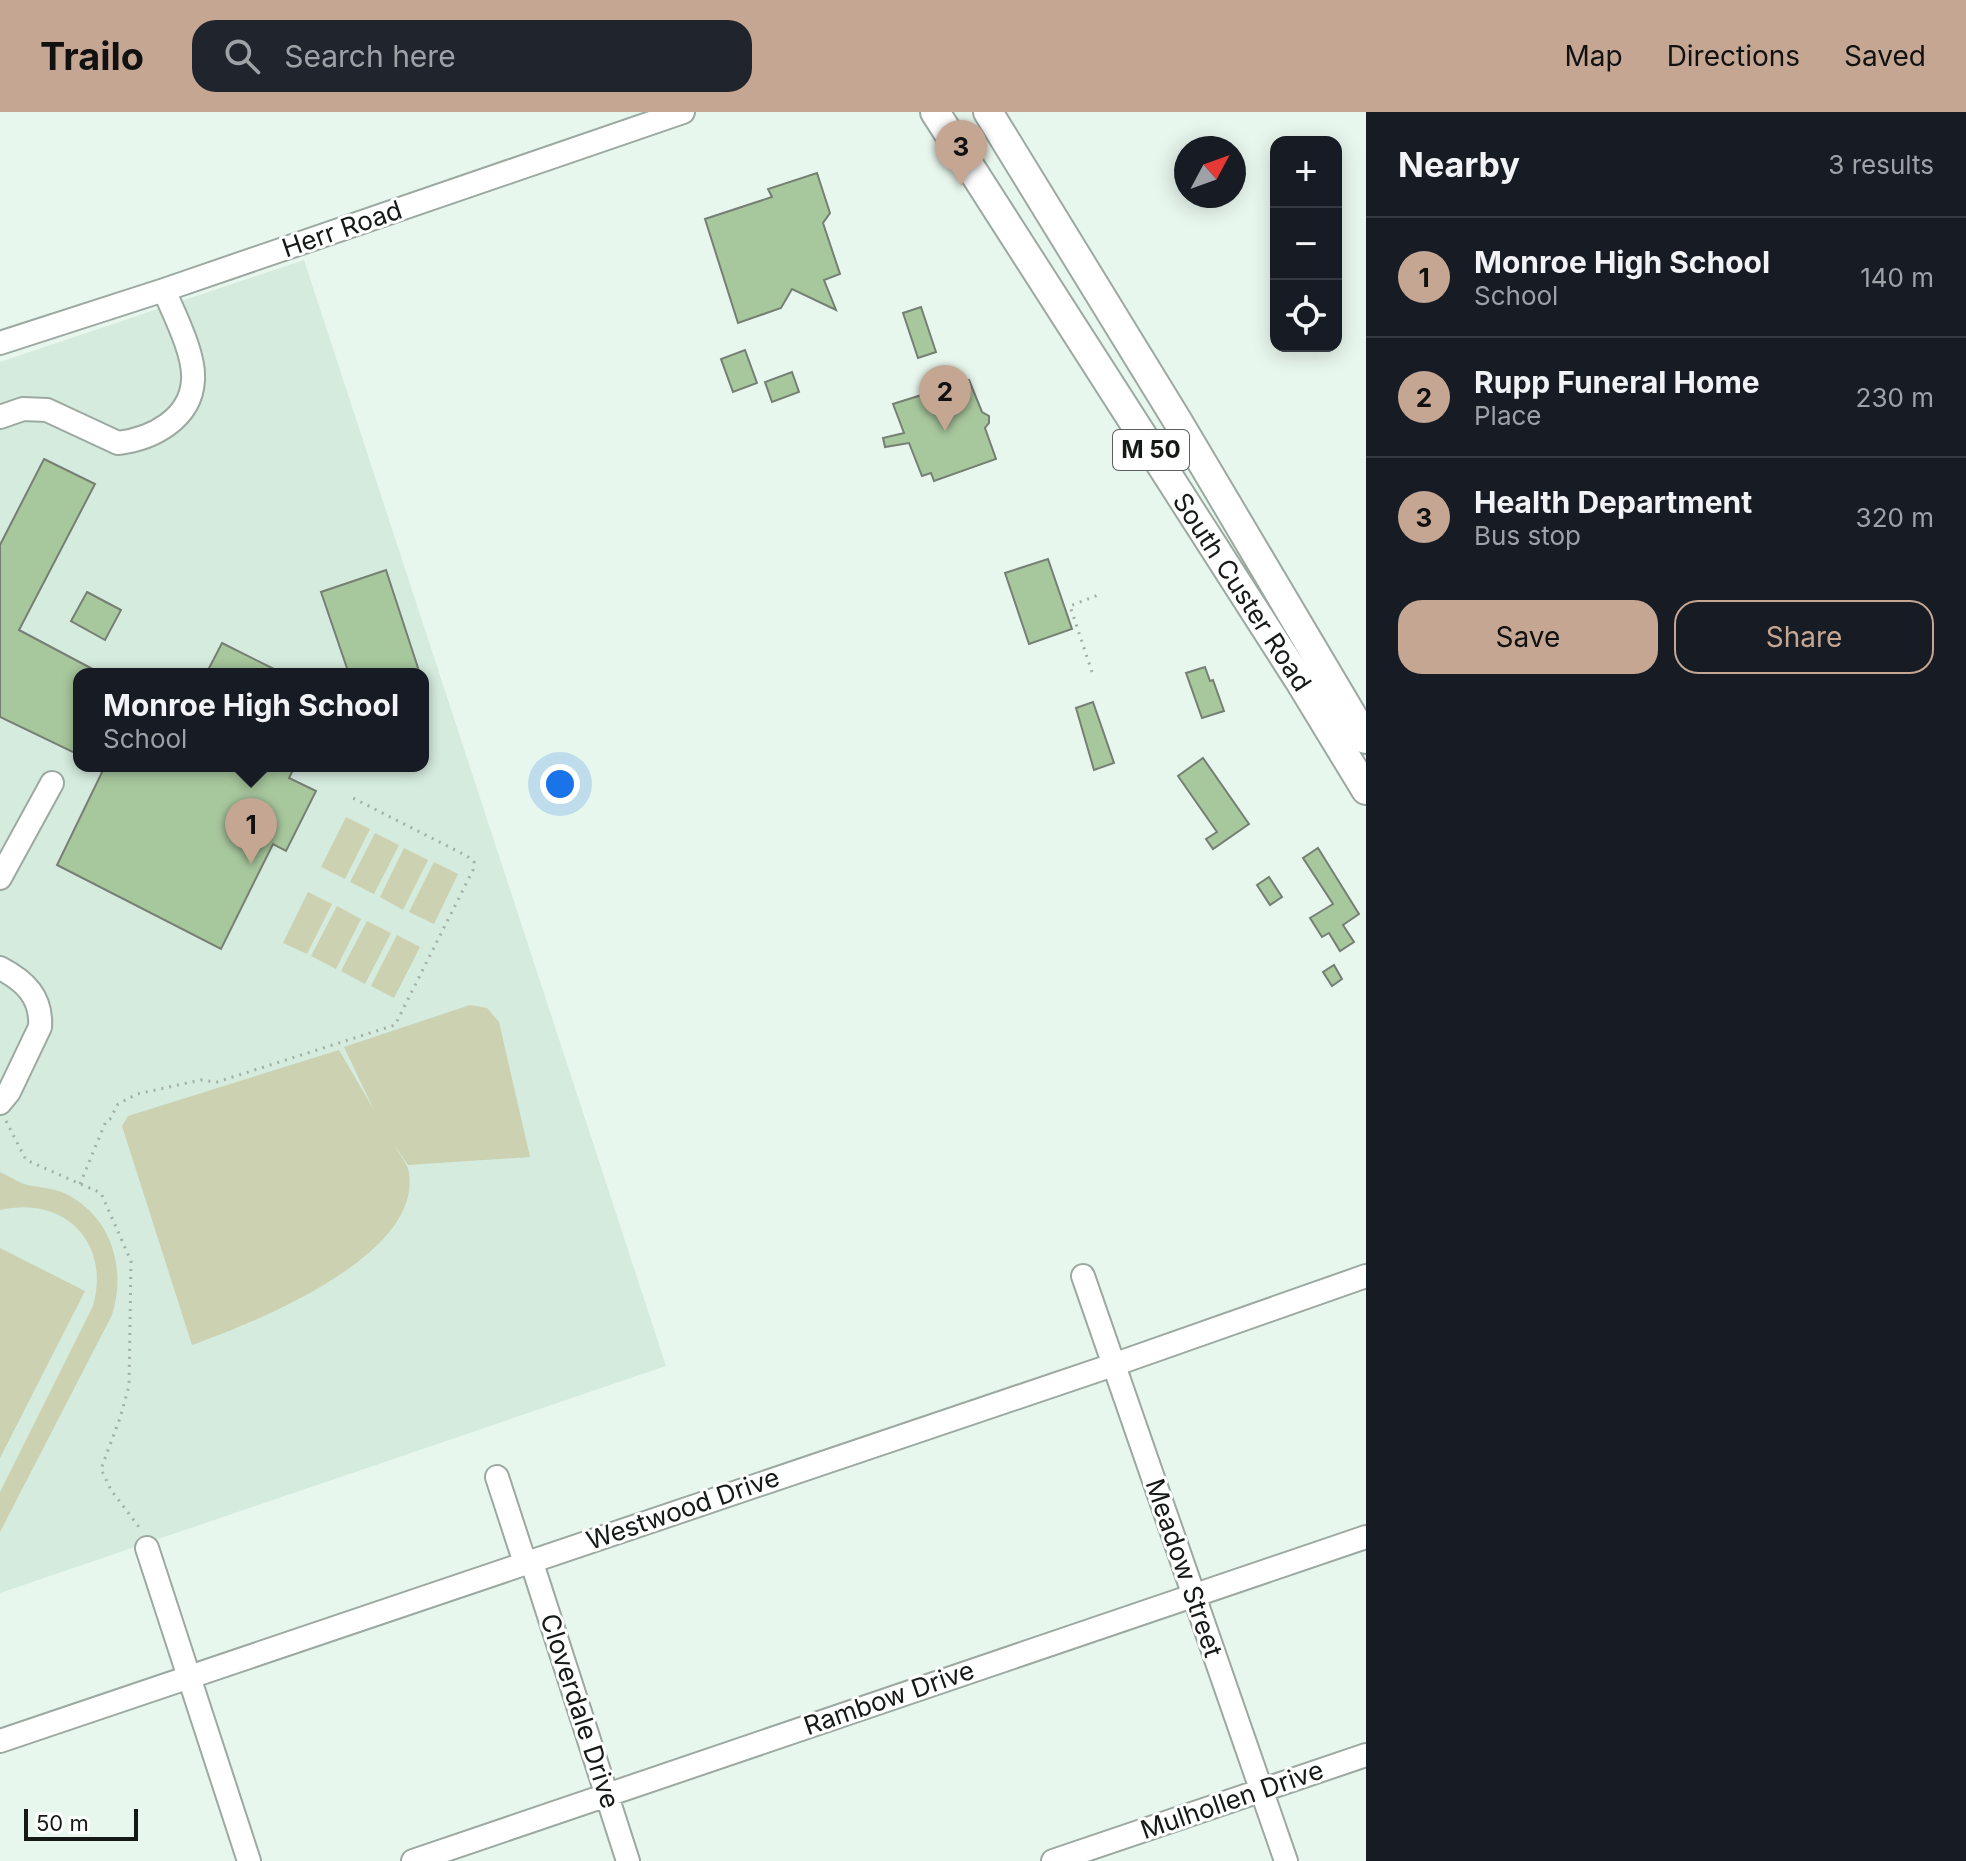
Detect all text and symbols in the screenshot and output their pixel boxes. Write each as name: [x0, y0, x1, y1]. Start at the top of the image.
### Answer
search box: [192, 20, 752, 92]
text: Trailo: [40, 33, 144, 79]
icon: search: [220, 34, 264, 78]
text: Search here: [284, 38, 456, 74]
text: Map: [1564, 39, 1623, 73]
text: Directions: [1667, 39, 1800, 73]
text: Saved: [1844, 39, 1926, 73]
pin: 3: [935, 120, 987, 186]
north arrow: [1174, 136, 1246, 208]
map controls: [1270, 136, 1342, 352]
button: +: [1270, 136, 1342, 208]
text: Nearby: [1398, 144, 1520, 185]
text: 3 results: [1828, 149, 1934, 180]
street label: Herr Road: [278, 194, 406, 263]
button: −: [1270, 208, 1342, 280]
text: Monroe High School: [1474, 244, 1770, 280]
text: 1: [1418, 262, 1430, 293]
text: 140 m: [1860, 262, 1934, 293]
button: locate: [1270, 280, 1342, 352]
text: School: [1474, 280, 1558, 311]
text: Rupp Funeral Home: [1474, 364, 1760, 400]
pin: 2: [919, 365, 971, 431]
text: 2: [1416, 382, 1432, 413]
text: 230 m: [1856, 382, 1934, 413]
text: Place: [1474, 400, 1542, 431]
road number: M 50: [1113, 430, 1189, 470]
text: Health Department: [1474, 484, 1752, 520]
street label: South Custer Road: [1167, 487, 1318, 697]
text: 3: [1416, 502, 1432, 533]
text: 320 m: [1856, 502, 1934, 533]
text: Bus stop: [1474, 520, 1581, 551]
button: Save: [1398, 600, 1658, 674]
button: Share: [1674, 600, 1934, 674]
popup: [73, 668, 429, 772]
text: Monroe High School: [103, 687, 399, 723]
text: School: [103, 723, 187, 754]
your location: [540, 764, 580, 804]
pin: 1: [225, 798, 277, 864]
street label: Westwood Drive: [582, 1461, 783, 1556]
street label: Meadow Street: [1139, 1475, 1229, 1661]
street label: Cloverdale Drive: [534, 1610, 627, 1812]
street label: Rambow Drive: [800, 1654, 978, 1741]
street label: Mulhollen Drive: [1136, 1754, 1327, 1845]
scale bar: [24, 1805, 138, 1841]
text: 50 m: [36, 1810, 89, 1836]

